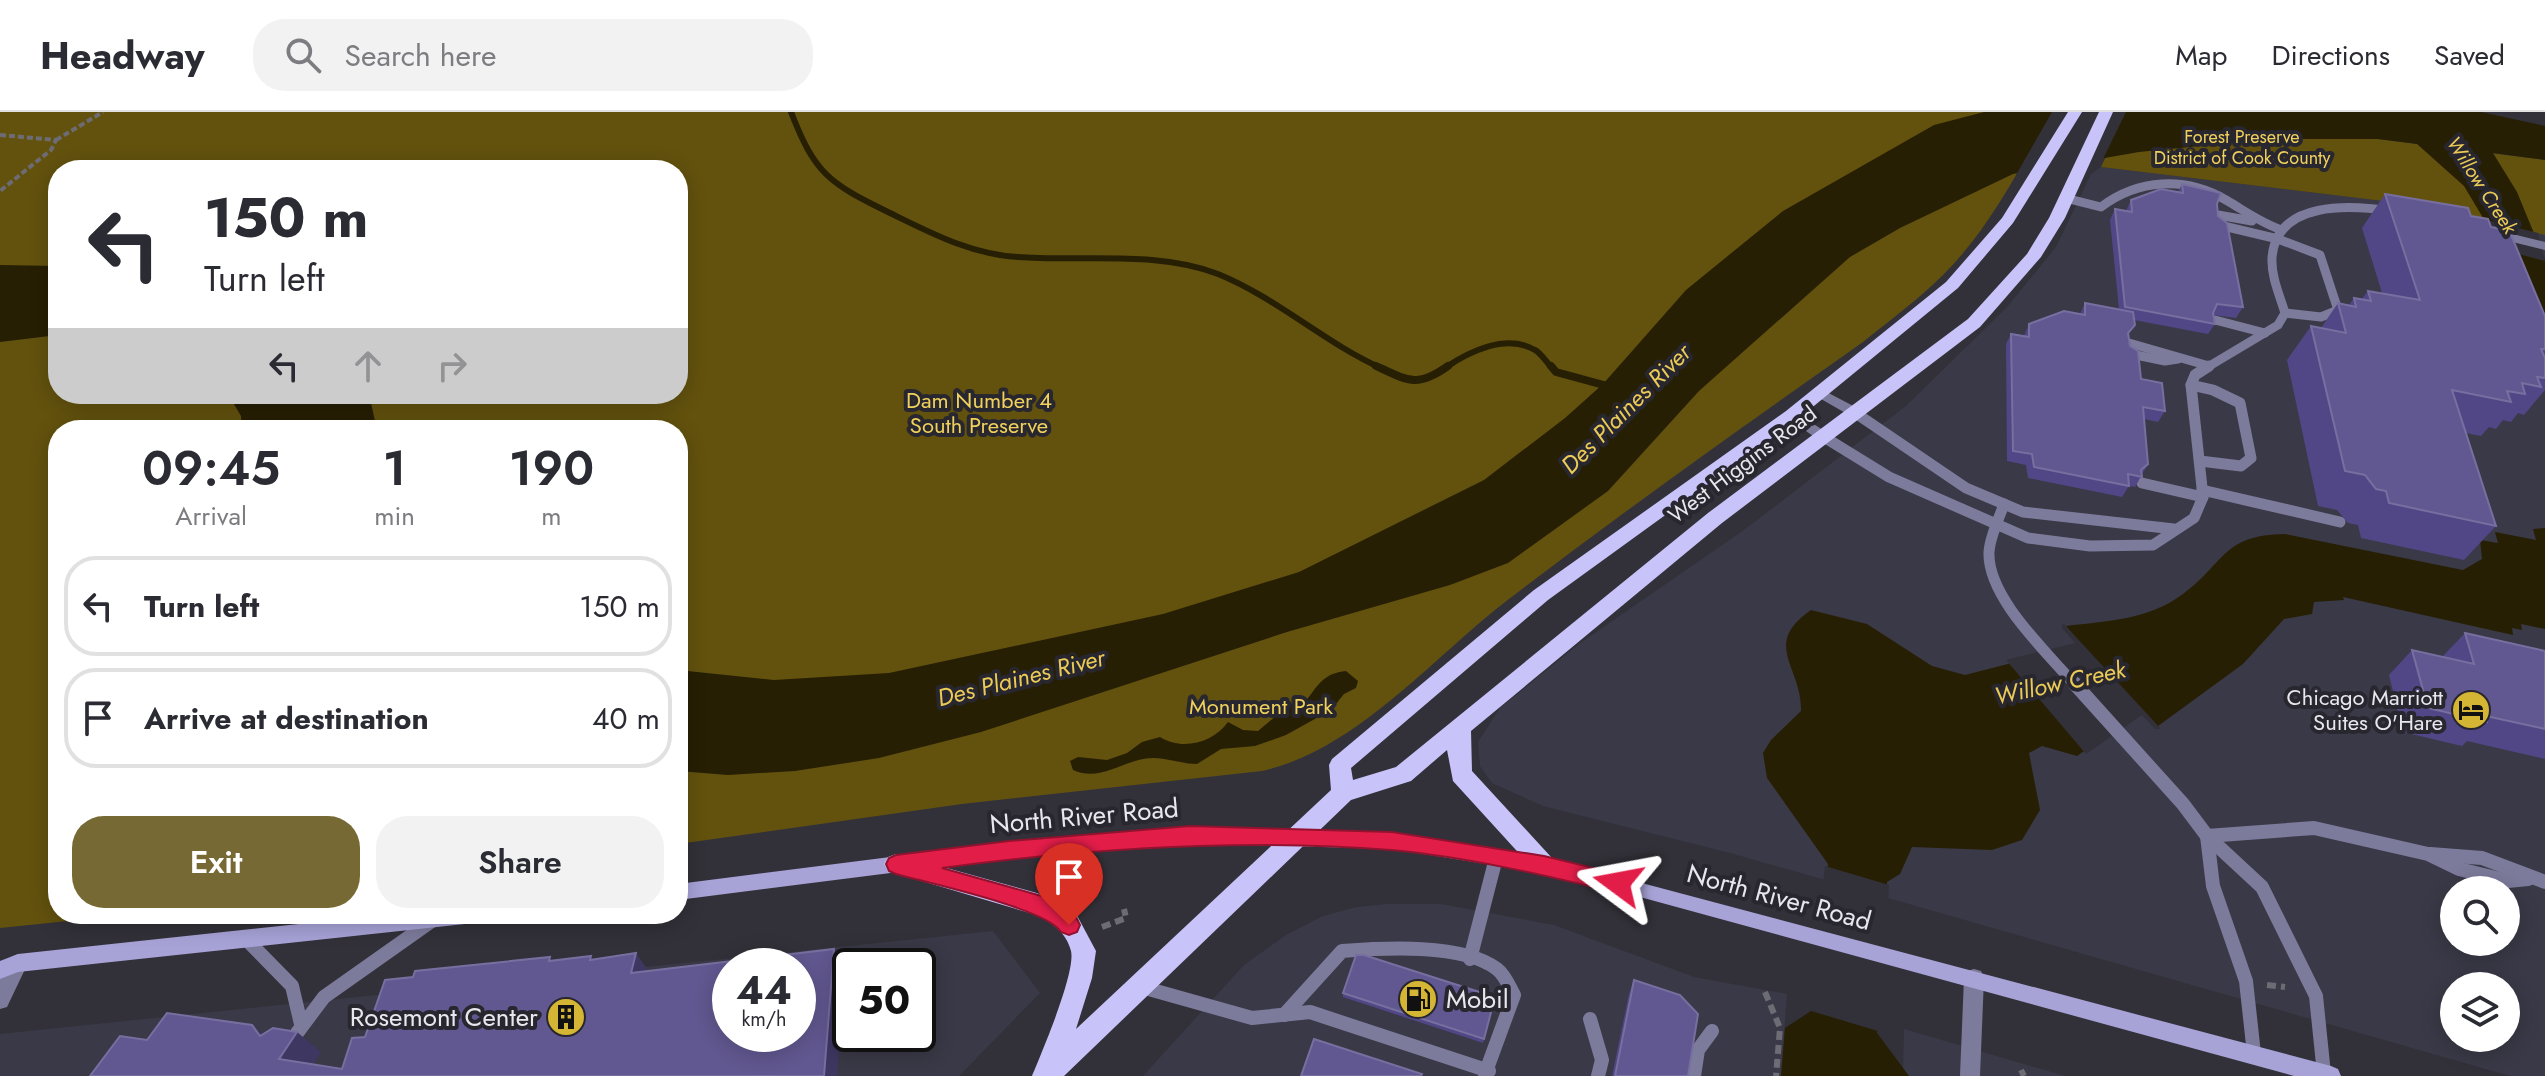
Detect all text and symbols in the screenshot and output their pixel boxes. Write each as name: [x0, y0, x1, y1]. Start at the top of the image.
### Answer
search box: [253, 19, 813, 91]
text: Headway: [40, 28, 205, 83]
icon: search: [281, 33, 325, 77]
text: Search here: [345, 34, 496, 77]
text: Map: [2175, 35, 2227, 76]
text: Directions: [2271, 35, 2390, 76]
text: Saved: [2434, 35, 2505, 76]
park label: Forest Preserve District of Cook County: [2154, 124, 2330, 171]
water label: Willow Creek: [2439, 131, 2525, 241]
text: 150 m: [204, 177, 368, 258]
icon: left: [72, 192, 176, 296]
text: Turn left: [204, 252, 325, 304]
water label: Des Plaines River: [1553, 334, 1700, 482]
icon: left: [262, 344, 306, 388]
icon: ahead: [346, 344, 390, 388]
icon: right: [430, 344, 474, 388]
park label: Dam Number 4 South Preserve: [906, 384, 1052, 441]
street label: West Higgins Road: [1661, 397, 1823, 531]
text: 09:45: [142, 434, 280, 503]
text: 1: [383, 434, 406, 503]
text: 190: [509, 434, 594, 503]
text: Arrival: [175, 497, 247, 535]
text: min: [374, 497, 415, 535]
text: m: [541, 497, 562, 535]
icon: left: [76, 584, 120, 628]
text: Turn left: [144, 585, 259, 628]
text: 150 m: [579, 585, 660, 628]
water label: Des Plaines River: [933, 639, 1110, 715]
water label: Willow Creek: [1991, 651, 2130, 713]
place label: Chicago Marriott Suites O'Hare: [2287, 681, 2444, 738]
hotel icon: Chicago Marriott Suites O'Hare: [2450, 689, 2492, 731]
park label: Monument Park: [1189, 690, 1333, 722]
icon: arrive: [76, 696, 120, 740]
text: Arrive at destination: [144, 697, 429, 740]
text: 40 m: [592, 697, 660, 740]
street label: North River Road: [988, 789, 1180, 843]
button: Exit: [72, 816, 360, 908]
button: Share: [376, 816, 664, 908]
position arrow: [1576, 841, 1660, 925]
pin: [1035, 843, 1103, 925]
street label: North River Road: [1683, 854, 1875, 940]
icon: arrive: [1047, 855, 1091, 899]
map controls: [2440, 876, 2520, 1052]
button: search: [2440, 876, 2520, 956]
speed limit sign: 50: [832, 948, 936, 1052]
text: 44: [736, 961, 792, 1019]
button: layers: [2440, 972, 2520, 1052]
fuel station icon: Mobil: [1397, 978, 1439, 1020]
place label: Mobil: [1446, 980, 1509, 1018]
building icon: Rosemont Center: [545, 996, 587, 1038]
place label: Rosemont Center: [350, 998, 538, 1036]
text: km/h: [741, 1005, 787, 1034]

